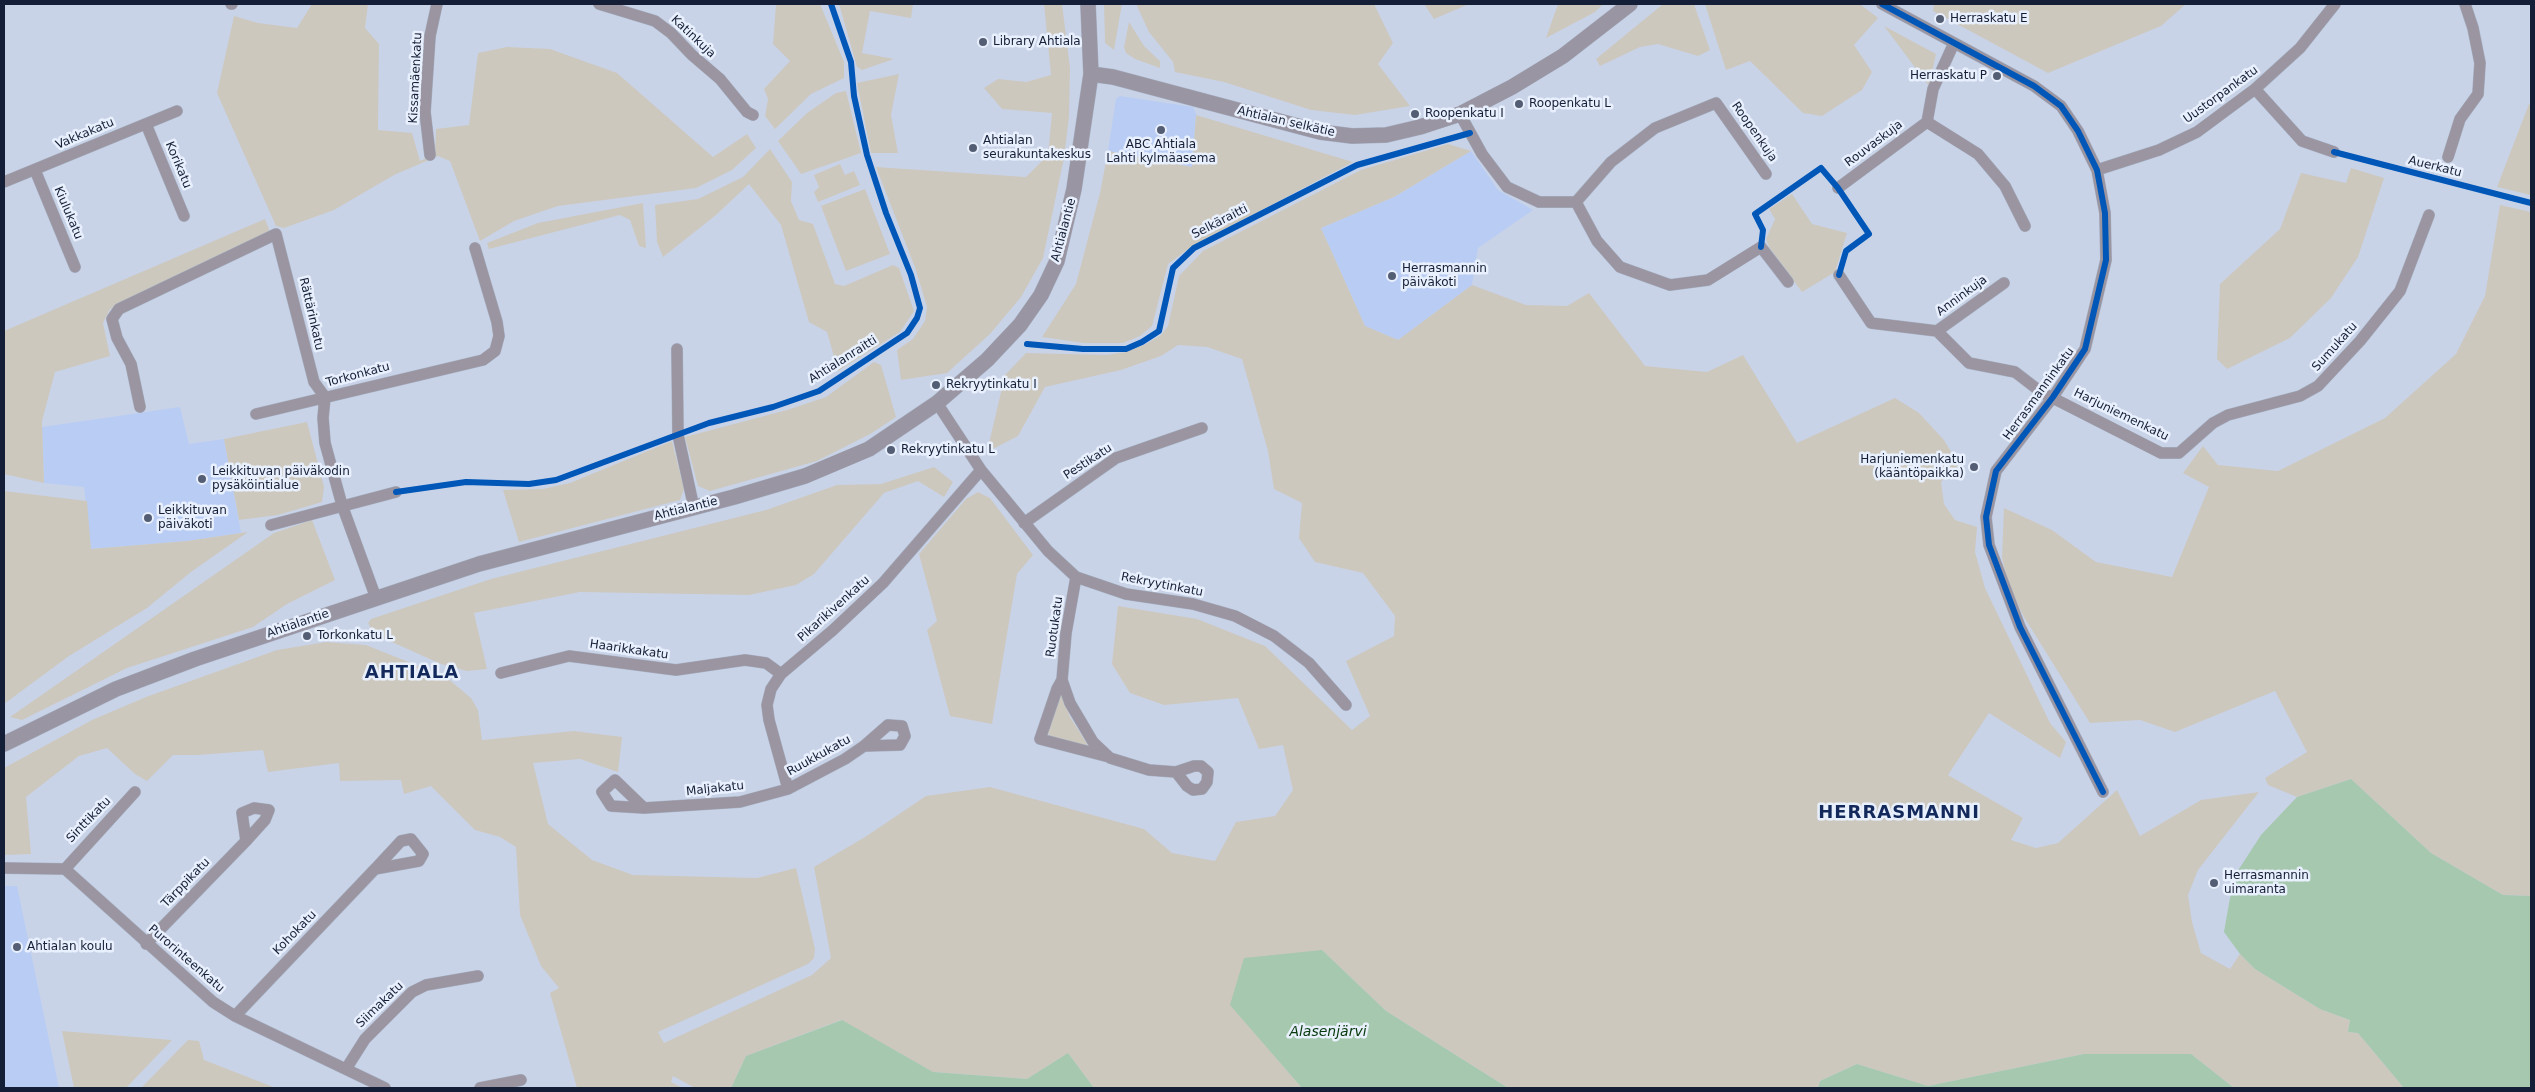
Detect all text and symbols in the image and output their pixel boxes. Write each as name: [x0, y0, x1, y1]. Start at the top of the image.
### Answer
place label: Herraskatu E: [1950, 12, 2027, 26]
street label: Katinkuja: [668, 13, 718, 61]
marker: Herraskatu E: [1934, 13, 1946, 25]
street label: Kissamäenkatu: [406, 32, 426, 124]
place label: Library Ahtiala: [993, 35, 1081, 49]
marker: Library Ahtiala: [977, 36, 989, 48]
street label: Uustorpankatu: [2181, 63, 2261, 127]
place label: Herraskatu P: [1910, 69, 1987, 83]
marker: Herraskatu P: [1991, 70, 2003, 82]
place label: Roopenkatu L: [1529, 97, 1611, 111]
marker: Roopenkatu L: [1513, 98, 1525, 110]
street label: Roopenkuja: [1728, 99, 1780, 165]
street label: Ahtialan selkätie: [1236, 104, 1336, 140]
place label: Roopenkatu I: [1425, 107, 1504, 121]
marker: Roopenkatu I: [1409, 108, 1421, 120]
street label: Vakkakatu: [54, 115, 116, 153]
street label: Rouvaskuja: [1842, 118, 1906, 170]
marker: ABC Ahtiala Lahti kylmäasema: [1155, 124, 1167, 136]
place label: Ahtialan seurakuntakeskus: [983, 134, 1091, 162]
place label: ABC Ahtiala Lahti kylmäasema: [1106, 138, 1216, 166]
street label: Korikatu: [162, 140, 194, 190]
marker: Ahtialan seurakuntakeskus: [967, 142, 979, 154]
street label: Auerkatu: [2407, 153, 2463, 181]
street label: Kiulukatu: [50, 184, 86, 242]
street label: Ahtialantie: [1049, 197, 1079, 263]
street label: Selkäraitti: [1190, 202, 1250, 242]
place label: Herrasmannin päiväkoti: [1402, 262, 1487, 290]
marker: Herrasmannin päiväkoti: [1386, 270, 1398, 282]
street label: Anninkuja: [1934, 273, 1990, 319]
street label: Rättärinkatu: [296, 276, 326, 352]
street label: Sumukatu: [2309, 320, 2361, 374]
street label: Ahtialanraitti: [806, 333, 880, 387]
street label: Herrasmanninkatu: [2000, 345, 2078, 443]
street label: Torkonkatu: [325, 360, 391, 390]
place label: Rekryytinkatu I: [946, 378, 1037, 392]
marker: Rekryytinkatu I: [930, 379, 942, 391]
street label: Harjuniemenkatu: [2071, 386, 2171, 444]
street label: Pestikatu: [1061, 441, 1115, 483]
place label: Rekryytinkatu L: [901, 443, 995, 457]
marker: Rekryytinkatu L: [885, 444, 897, 456]
place label: Harjuniemenkatu (kääntöpaikka): [1860, 453, 1964, 481]
marker: Harjuniemenkatu (kääntöpaikka): [1968, 461, 1980, 473]
place label: Leikkituvan päiväkodin pysäköintialue: [212, 465, 350, 493]
marker: Leikkituvan päiväkodin pysäköintialue: [196, 473, 208, 485]
street label: Ahtialantie: [653, 494, 719, 524]
place label: Leikkituvan päiväkoti: [158, 504, 227, 532]
marker: Leikkituvan päiväkoti: [142, 512, 154, 524]
street label: Rekryytinkatu: [1120, 570, 1204, 600]
street label: Pikarikivenkatu: [795, 573, 873, 645]
street label: Ruotukatu: [1044, 596, 1066, 658]
street label: Ahtialantie: [265, 607, 331, 641]
place label: Torkonkatu L: [317, 629, 393, 643]
marker: Torkonkatu L: [301, 630, 313, 642]
street label: Haarikkakatu: [589, 637, 669, 663]
district label: AHTIALA: [364, 662, 460, 684]
street label: Ruukkukatu: [785, 733, 853, 779]
street label: Maljakatu: [685, 779, 745, 799]
street label: Sinttikatu: [64, 794, 114, 846]
district label: HERRASMANNI: [1817, 802, 1981, 824]
street label: Tärppikatu: [159, 855, 213, 911]
place label: Herrasmannin uimaranta: [2224, 869, 2309, 897]
marker: Herrasmannin uimaranta: [2208, 877, 2220, 889]
street label: Kohokatu: [270, 908, 320, 958]
street label: Purorinteenkatu: [145, 922, 227, 996]
place label: Ahtialan koulu: [27, 940, 113, 954]
marker: Ahtialan koulu: [11, 941, 23, 953]
street label: Siimakatu: [354, 979, 406, 1031]
water label: Alasenjärvi: [1289, 1024, 1367, 1040]

